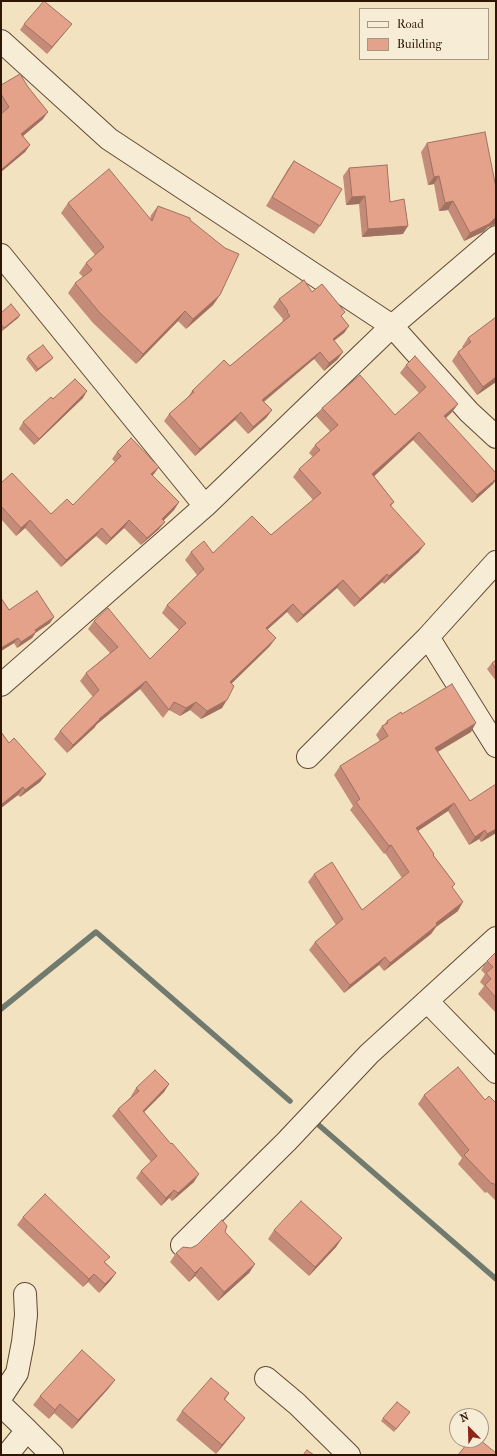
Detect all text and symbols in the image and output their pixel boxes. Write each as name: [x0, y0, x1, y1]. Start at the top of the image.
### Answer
legend: [359, 8, 489, 60]
text: Road: [397, 17, 424, 31]
text: Building: [397, 37, 442, 51]
north arrow: [449, 1408, 489, 1448]
text: N: [458, 1410, 471, 1425]

